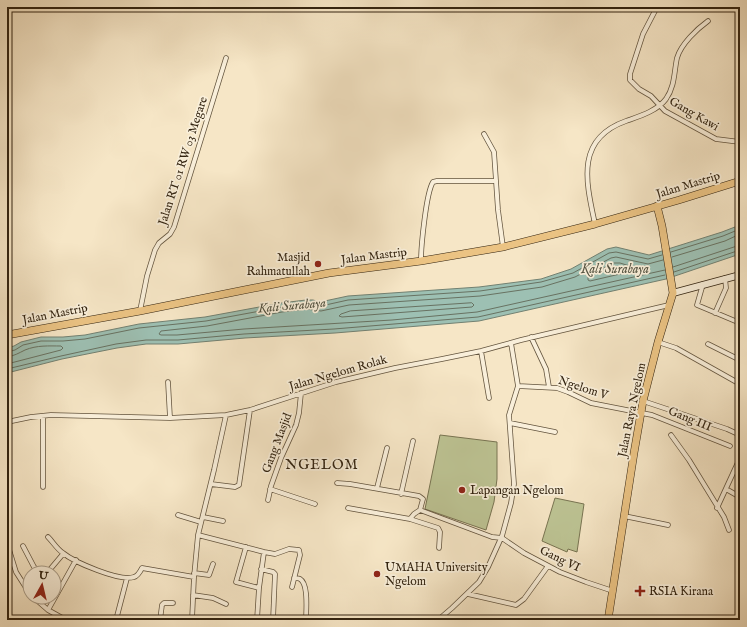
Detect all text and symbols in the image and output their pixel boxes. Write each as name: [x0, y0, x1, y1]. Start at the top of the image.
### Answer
street label: Jalan RT 01 RW 03 Megare: [154, 94, 212, 229]
street label: Gang Kawi: [666, 94, 722, 134]
street label: Jalan Mastrip: [652, 168, 723, 203]
street label: Jalan Mastrip: [338, 244, 408, 269]
place label: Masjid Rahmatullah: [246, 250, 311, 279]
marker: Masjid Rahmatullah: [313, 259, 323, 269]
water label: Kali Surabaya: [580, 261, 649, 278]
water label: Kali Surabaya: [256, 295, 327, 318]
street label: Jalan Mastrip: [19, 300, 90, 329]
street label: Jalan Ngelom Rolak: [285, 352, 390, 396]
street label: Jalan Raya Ngelom: [614, 361, 650, 461]
street label: Ngelom V: [556, 373, 611, 403]
street label: Gang III: [666, 403, 714, 435]
street label: Gang Masjid: [259, 410, 296, 475]
district label: NGELOM: [285, 456, 359, 474]
place label: Lapangan Ngelom: [470, 483, 564, 499]
marker: Lapangan Ngelom: [457, 485, 467, 495]
street label: Gang VI: [537, 543, 583, 575]
place label: UMAHA University Ngelom: [385, 560, 488, 589]
north arrow: [22, 565, 62, 605]
text: U: [37, 568, 50, 584]
marker: UMAHA University Ngelom: [372, 569, 382, 579]
place label: RSIA Kirana: [649, 584, 714, 599]
marker: RSIA Kirana: [634, 585, 646, 597]

